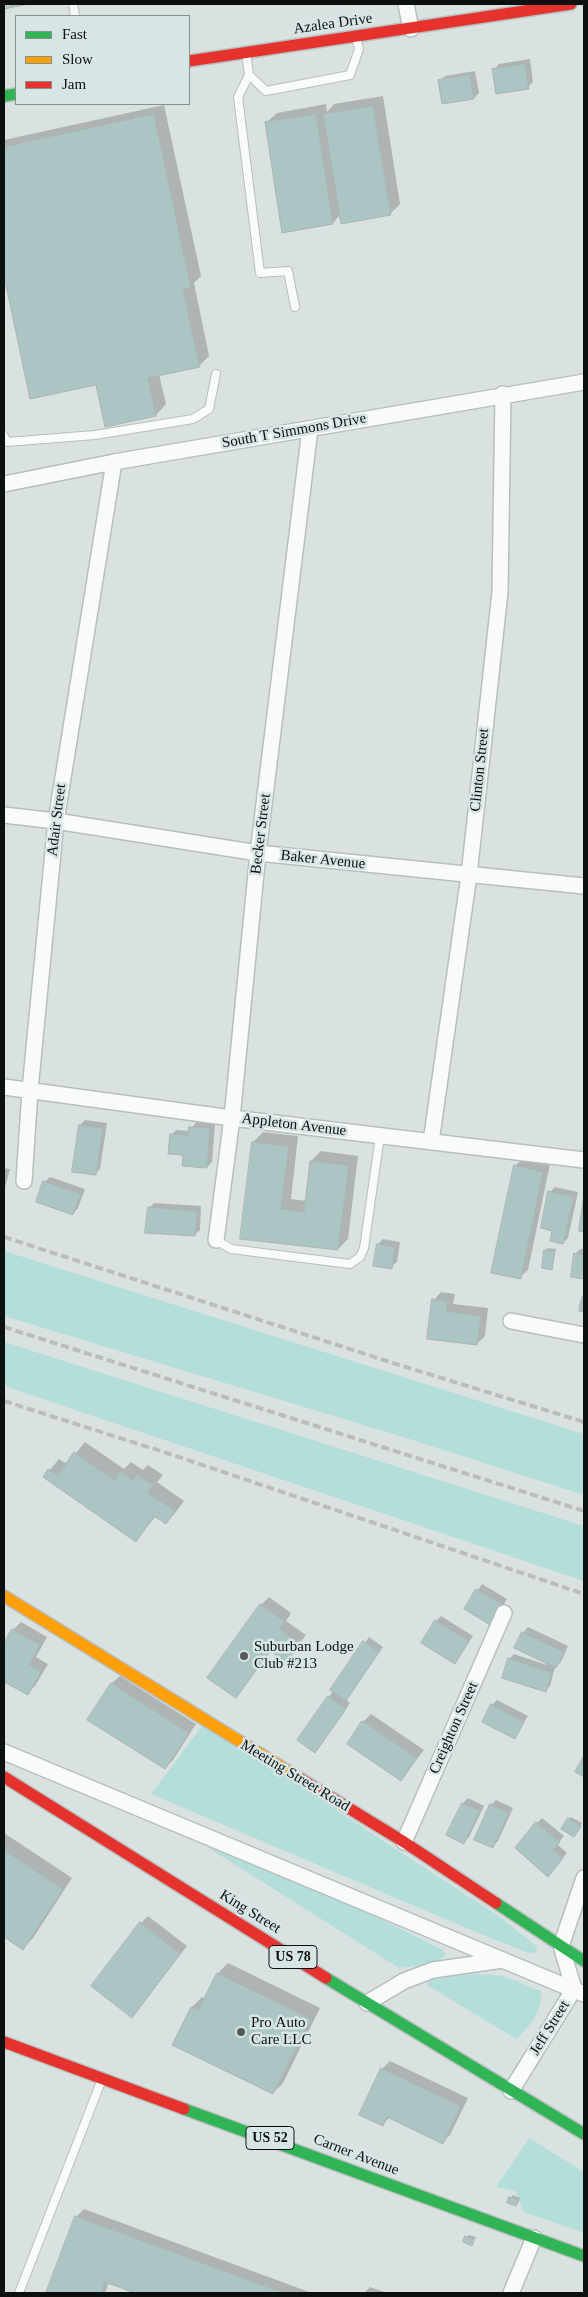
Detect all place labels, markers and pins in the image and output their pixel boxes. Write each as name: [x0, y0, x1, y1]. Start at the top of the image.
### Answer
place label: Suburban Lodge Club #213: [254, 1638, 354, 1673]
marker: Suburban Lodge Club #213: [238, 1650, 250, 1662]
place label: Pro Auto Care LLC: [251, 2014, 311, 2049]
marker: Pro Auto Care LLC: [235, 2026, 247, 2038]

